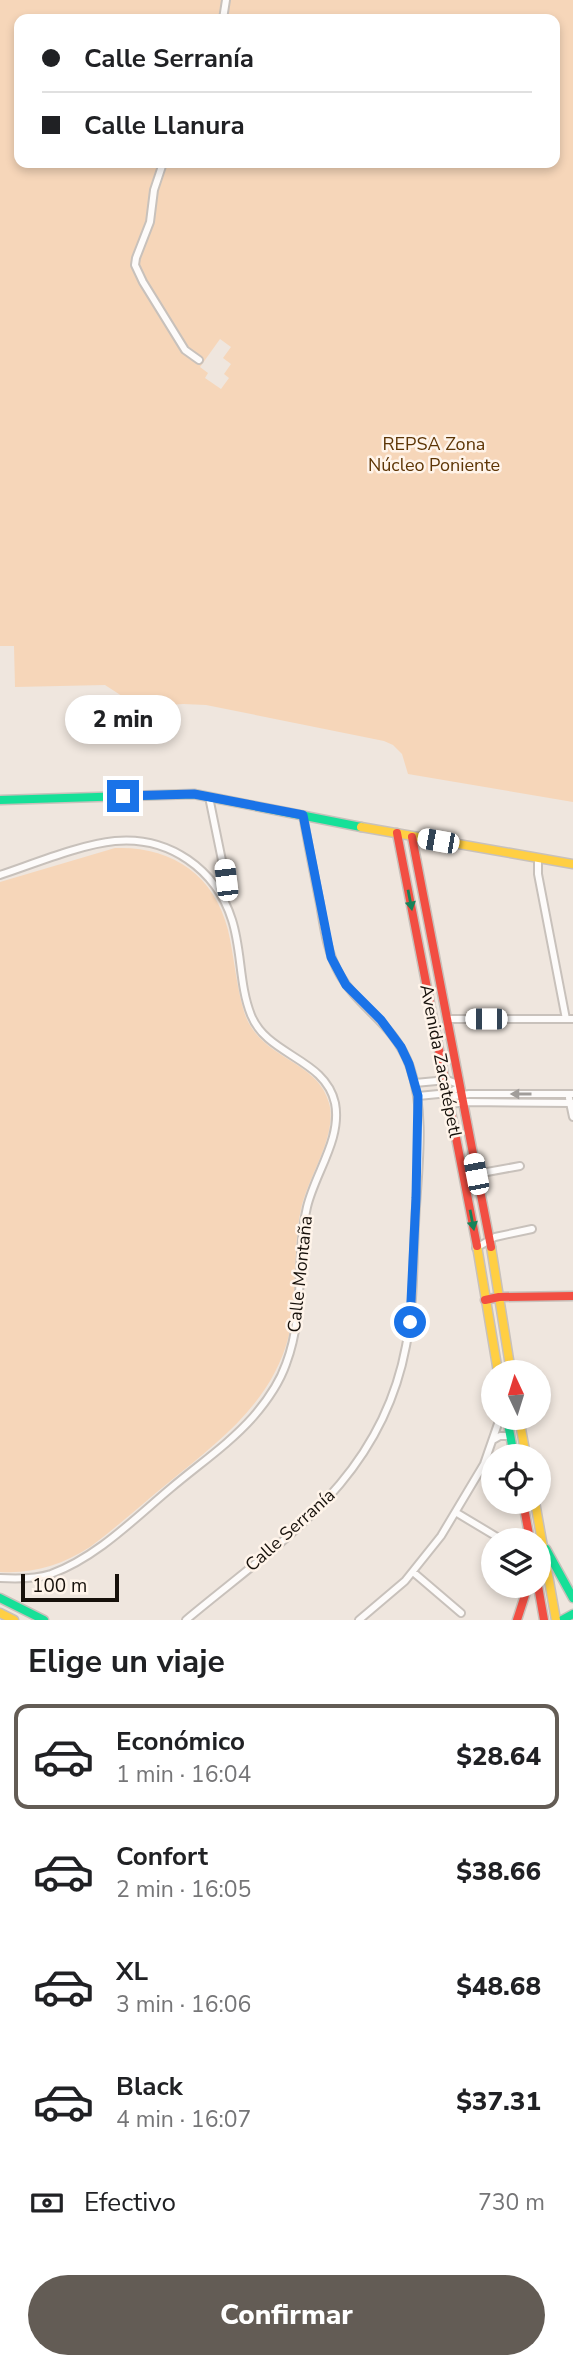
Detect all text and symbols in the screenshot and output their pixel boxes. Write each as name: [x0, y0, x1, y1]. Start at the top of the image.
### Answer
text: Calle Serranía: [84, 41, 254, 76]
text: Calle Llanura: [84, 108, 245, 143]
park label: REPSA Zona Núcleo Poniente: [368, 432, 500, 477]
callout: 2 min: [65, 694, 181, 744]
text: 2 min: [93, 704, 153, 735]
route end: [107, 780, 139, 812]
car: [416, 827, 461, 855]
car: [214, 858, 239, 902]
one-way arrow: [405, 889, 416, 911]
street label: Avenida Zacatépetl: [414, 982, 468, 1140]
car: [466, 1009, 508, 1030]
one-way arrow: [509, 1088, 531, 1100]
car: [462, 1151, 491, 1197]
one-way arrow: [466, 1209, 477, 1231]
street label: Calle Montaña: [282, 1214, 318, 1334]
route start: [394, 1306, 426, 1338]
north arrow: [481, 1360, 551, 1430]
map controls: [481, 1360, 551, 1598]
button: locate: [481, 1444, 551, 1514]
street label: Calle Serranía: [240, 1483, 340, 1577]
button: layers: [481, 1528, 551, 1598]
scale bar: [21, 1571, 119, 1603]
text: 100 m: [32, 1573, 87, 1599]
text: Elige un viaje: [28, 1640, 225, 1683]
text: Económico: [116, 1724, 245, 1759]
icon: car: [32, 1725, 95, 1788]
text: $28.64: [456, 1739, 541, 1774]
text: 1 min · 16:04: [116, 1759, 251, 1790]
text: Confort: [116, 1839, 208, 1874]
icon: car: [32, 1840, 95, 1903]
text: $38.66: [456, 1854, 541, 1889]
text: 2 min · 16:05: [116, 1874, 251, 1905]
text: XL: [116, 1954, 148, 1989]
icon: car: [32, 1955, 95, 2018]
text: $48.68: [456, 1969, 541, 2004]
text: 3 min · 16:06: [116, 1989, 251, 2020]
text: Black: [116, 2069, 183, 2104]
icon: car: [32, 2070, 95, 2133]
text: $37.31: [456, 2084, 541, 2119]
text: 4 min · 16:07: [116, 2104, 251, 2135]
icon: cash: [28, 2184, 66, 2222]
text: Efectivo: [84, 2185, 176, 2220]
text: 730 m: [478, 2187, 545, 2218]
button: Confirmar: [28, 2275, 545, 2355]

